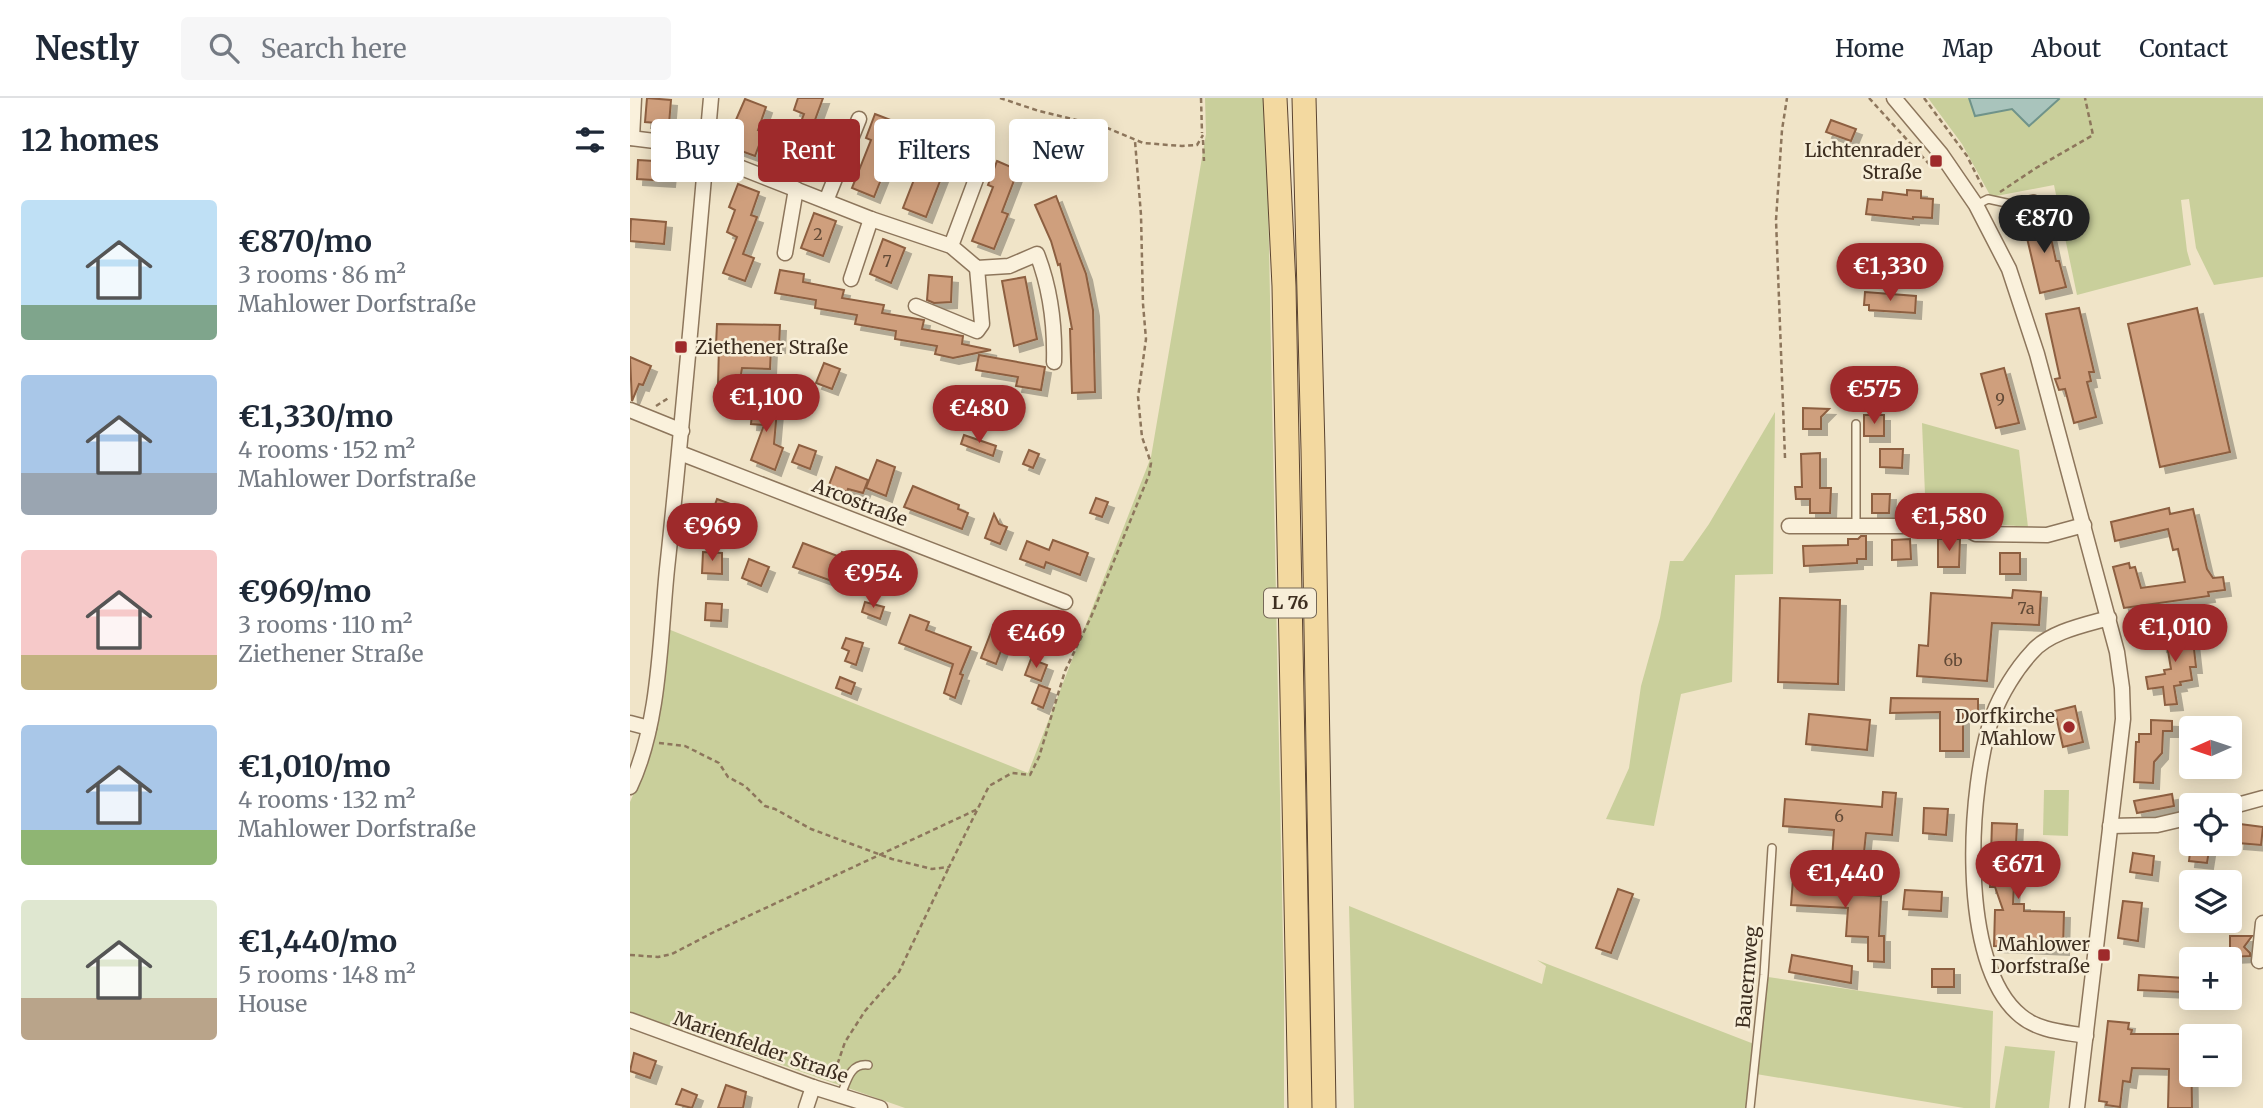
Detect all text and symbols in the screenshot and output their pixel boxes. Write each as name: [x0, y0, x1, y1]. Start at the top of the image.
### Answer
search box: [181, 17, 671, 80]
text: Nestly: [35, 28, 139, 69]
icon: search: [205, 29, 243, 67]
text: Search here: [261, 32, 407, 65]
text: Home: [1835, 33, 1904, 64]
text: Map: [1942, 33, 1993, 64]
text: About: [2031, 33, 2101, 64]
text: Contact: [2139, 33, 2228, 64]
chip: Buy: [651, 119, 744, 182]
chip: Rent: [758, 119, 860, 182]
chip: Filters: [874, 119, 995, 182]
chip: New: [1009, 119, 1108, 182]
text: 12 homes: [21, 121, 159, 159]
icon: filters: [571, 121, 609, 159]
place label: Lichtenrader Straße: [1805, 138, 1922, 184]
marker: Lichtenrader Straße: [1928, 153, 1944, 169]
pin: €870: [2003, 195, 2085, 255]
text: €870: [2015, 203, 2073, 232]
text: €870/mo: [238, 222, 372, 260]
house number: 2: [813, 224, 823, 244]
icon: home: [77, 228, 161, 312]
pin: €1,330: [1833, 244, 1947, 303]
house number: 7: [882, 251, 892, 271]
text: €1,330: [1852, 251, 1928, 280]
text: 3 rooms · 86 m²: [238, 260, 406, 289]
text: Mahlower Dorfstraße: [238, 289, 476, 318]
place label: Ziethener Straße: [695, 335, 848, 359]
marker: Ziethener Straße: [673, 339, 689, 355]
pin: €575: [1833, 366, 1915, 426]
pin: €1,100: [709, 374, 823, 434]
text: €575: [1846, 374, 1902, 403]
text: €1,100: [729, 382, 803, 411]
pin: €480: [938, 386, 1020, 445]
house number: 9: [1995, 389, 2005, 409]
text: €480: [949, 393, 1009, 422]
text: €1,330/mo: [238, 397, 393, 435]
icon: home: [77, 403, 161, 487]
text: 4 rooms · 152 m²: [238, 435, 415, 464]
text: Mahlower Dorfstraße: [238, 464, 476, 493]
street label: Arcostraße: [808, 473, 911, 531]
pin: €1,580: [1892, 494, 2006, 553]
text: €1,580: [1911, 501, 1987, 530]
pin: €969: [671, 504, 753, 563]
text: €969: [683, 511, 741, 540]
pin: €954: [832, 550, 914, 610]
text: €954: [844, 558, 902, 587]
text: €969/mo: [238, 572, 371, 610]
icon: home: [77, 578, 161, 662]
road number: L 76: [1264, 588, 1316, 618]
house number: 7a: [2017, 598, 2035, 618]
pin: €1,010: [2118, 604, 2232, 664]
text: 3 rooms · 110 m²: [238, 610, 412, 639]
pin: €469: [995, 610, 1077, 670]
text: €1,010: [2138, 612, 2212, 641]
text: €469: [1007, 618, 1065, 647]
text: Ziethener Straße: [238, 639, 423, 668]
house number: 6b: [1943, 650, 1963, 670]
place label: Dorfkirche Mahlow: [1955, 704, 2056, 750]
north arrow: [2179, 716, 2242, 779]
map controls: [2179, 716, 2242, 1087]
marker: Dorfkirche Mahlow: [2061, 719, 2077, 735]
text: €1,010/mo: [238, 747, 391, 785]
icon: home: [77, 753, 161, 837]
text: 4 rooms · 132 m²: [238, 785, 415, 814]
button: locate: [2179, 793, 2242, 856]
house number: 6: [1834, 806, 1844, 826]
text: Mahlower Dorfstraße: [238, 814, 476, 843]
pin: €671: [1977, 842, 2059, 901]
text: €671: [1992, 849, 2044, 878]
pin: €1,440: [1788, 850, 1902, 910]
text: €1,440: [1806, 858, 1884, 887]
button: layers: [2179, 870, 2242, 933]
text: €1,440/mo: [238, 922, 397, 960]
street label: Bauernweg: [1731, 924, 1763, 1029]
icon: home: [77, 928, 161, 1012]
place label: Mahlower Dorfstraße: [1991, 932, 2090, 978]
marker: Mahlower Dorfstraße: [2096, 947, 2112, 963]
button: +: [2179, 947, 2242, 1010]
text: 5 rooms · 148 m²: [238, 960, 416, 989]
text: House: [238, 989, 307, 1018]
street label: Marienfelder Straße: [671, 1006, 852, 1088]
button: −: [2179, 1024, 2242, 1087]

